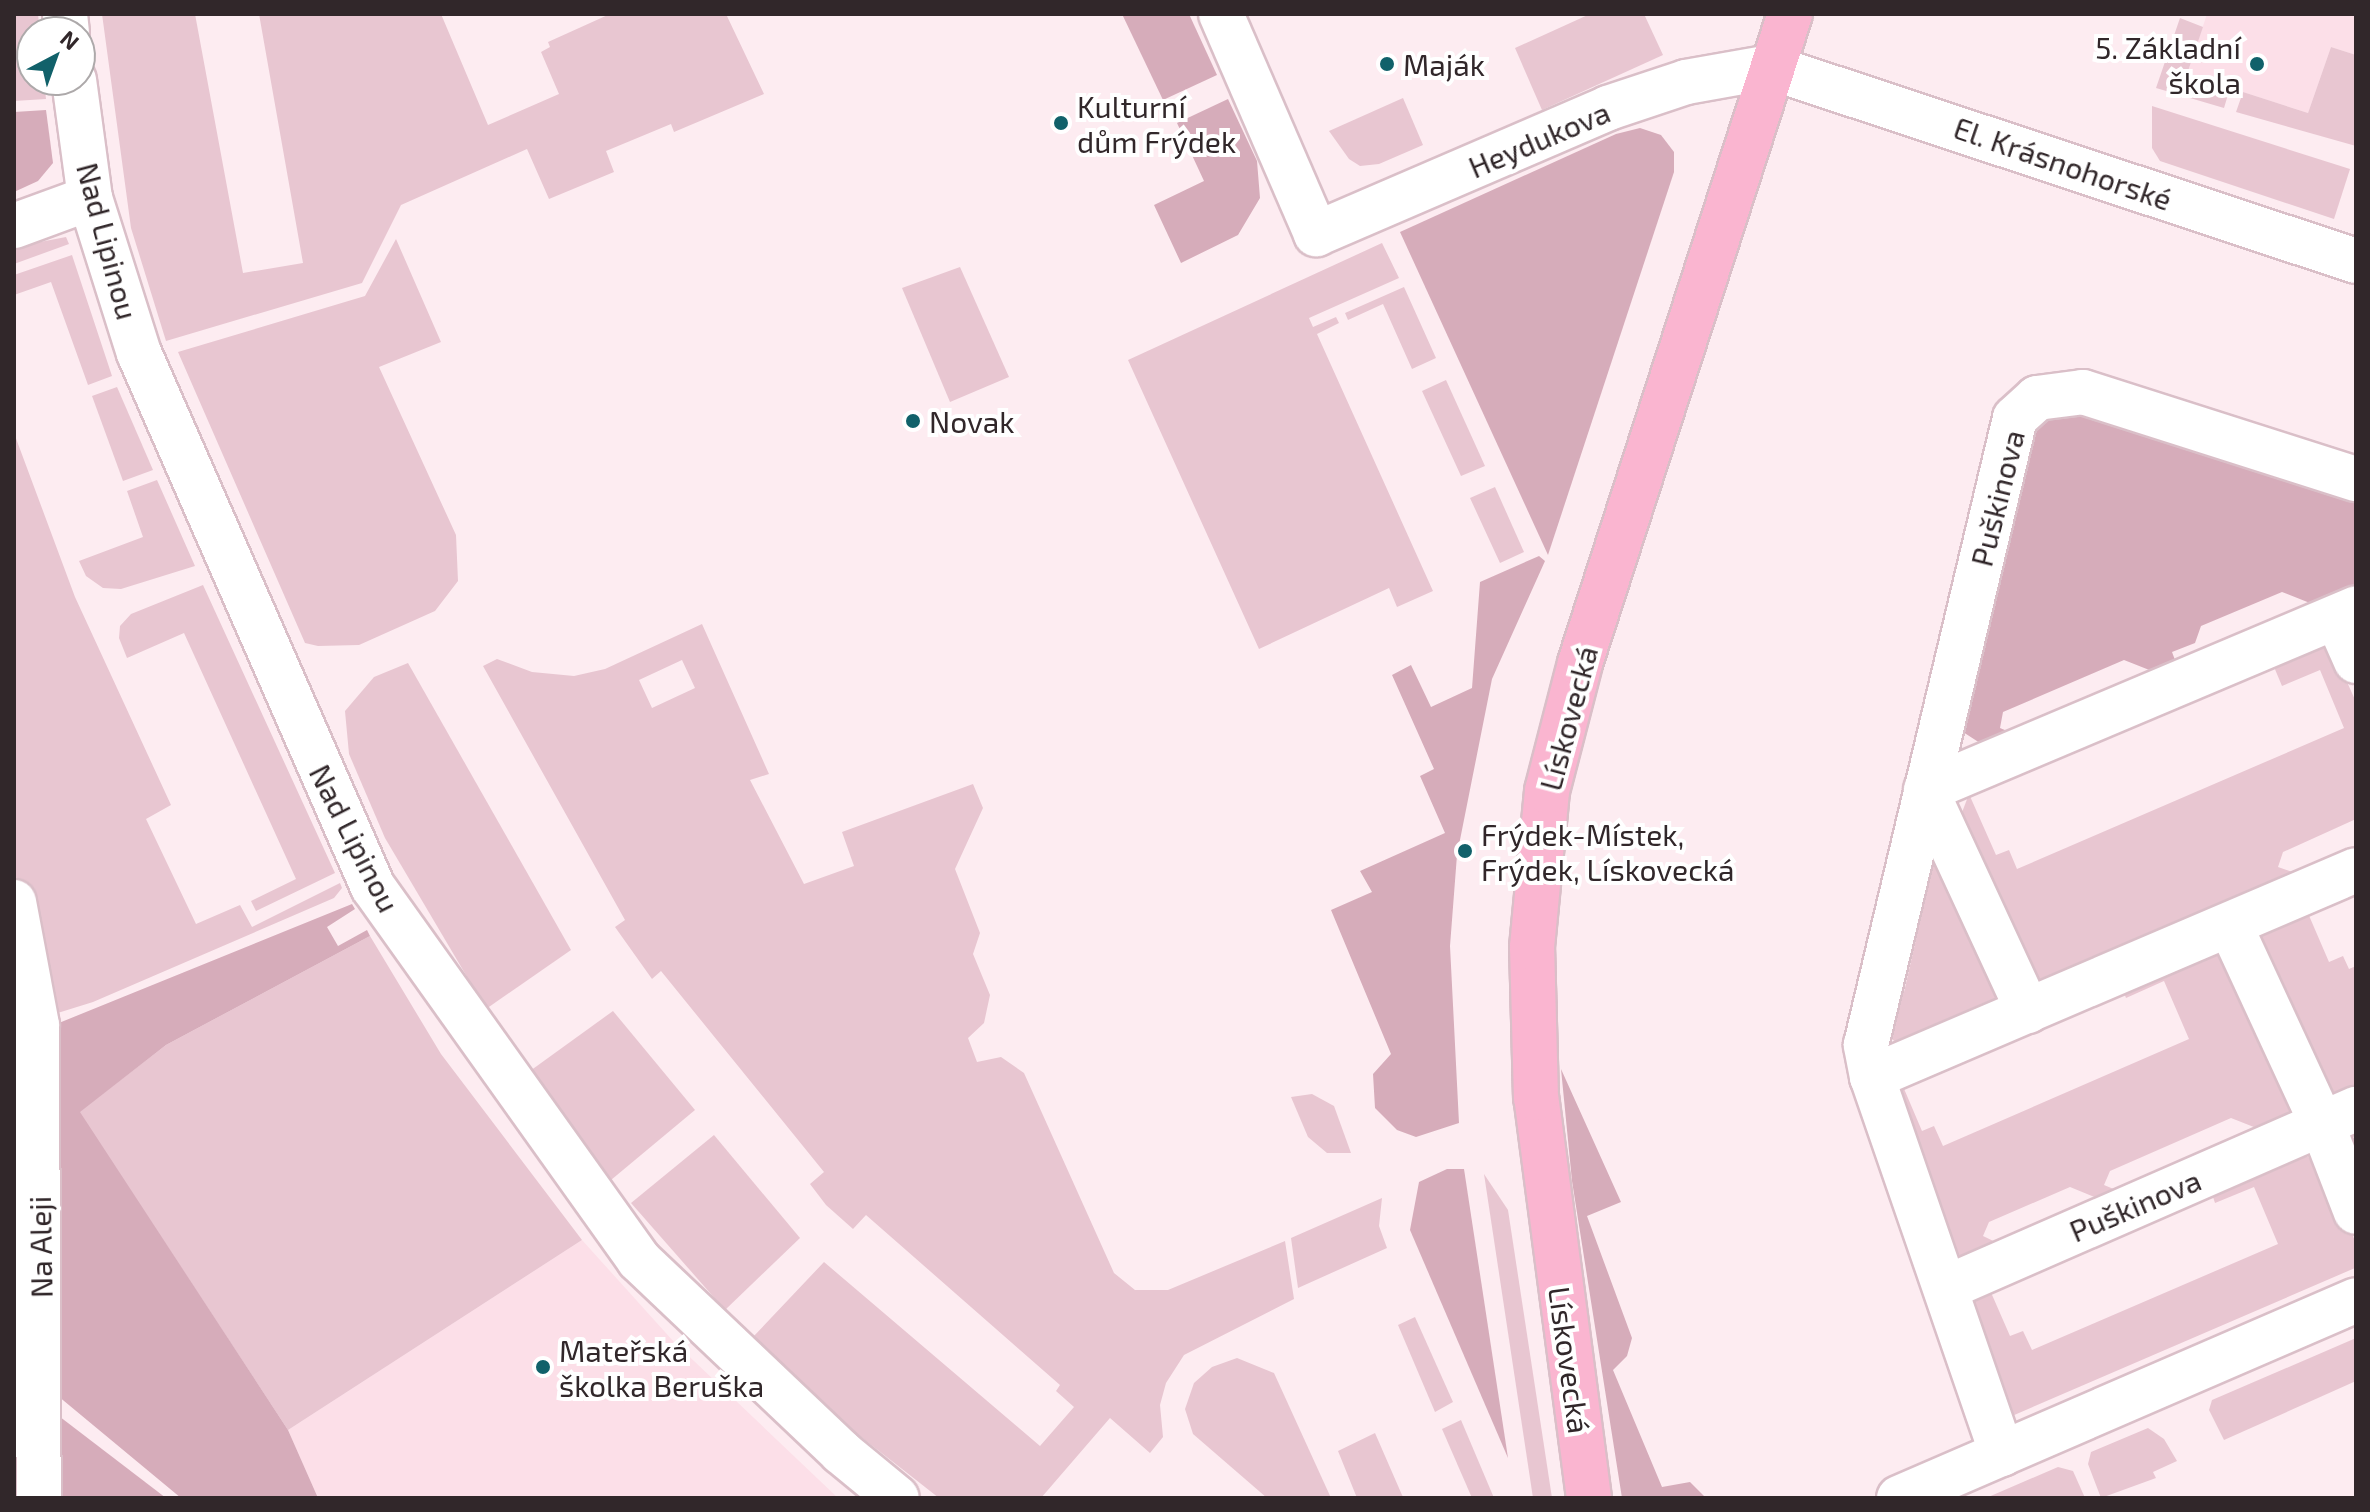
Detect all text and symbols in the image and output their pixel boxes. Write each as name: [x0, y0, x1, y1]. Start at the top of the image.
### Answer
north arrow: [16, 16, 96, 96]
text: N: [56, 24, 85, 54]
place label: 5. Základní škola: [2095, 29, 2241, 100]
place label: Maják: [1403, 46, 1485, 82]
marker: Maják: [1378, 55, 1396, 73]
marker: 5. Základní škola: [2248, 55, 2266, 73]
place label: Kulturní dům Frýdek: [1077, 88, 1236, 158]
street label: Heydukova: [1463, 93, 1615, 185]
street label: El. Krásnohorské: [1949, 109, 2177, 217]
marker: Kulturní dům Frýdek: [1052, 114, 1070, 132]
street label: Nad Lipinou: [70, 159, 146, 323]
place label: Novak: [929, 403, 1014, 439]
marker: Novak: [904, 412, 922, 430]
street label: Puškinova: [1963, 426, 2031, 570]
street label: Lískovecká: [1531, 642, 1605, 794]
street label: Nad Lipinou: [302, 758, 408, 918]
place label: Frýdek-Místek, Frýdek, Lískovecká: [1481, 816, 1735, 886]
marker: Frýdek-Místek, Frýdek, Lískovecká: [1456, 842, 1474, 860]
street label: Puškinova: [2064, 1161, 2206, 1249]
street label: Na Aleji: [21, 1195, 59, 1299]
street label: Lískovecká: [1542, 1284, 1598, 1436]
place label: Mateřská školka Beruška: [559, 1332, 764, 1402]
marker: Mateřská školka Beruška: [534, 1358, 552, 1376]

